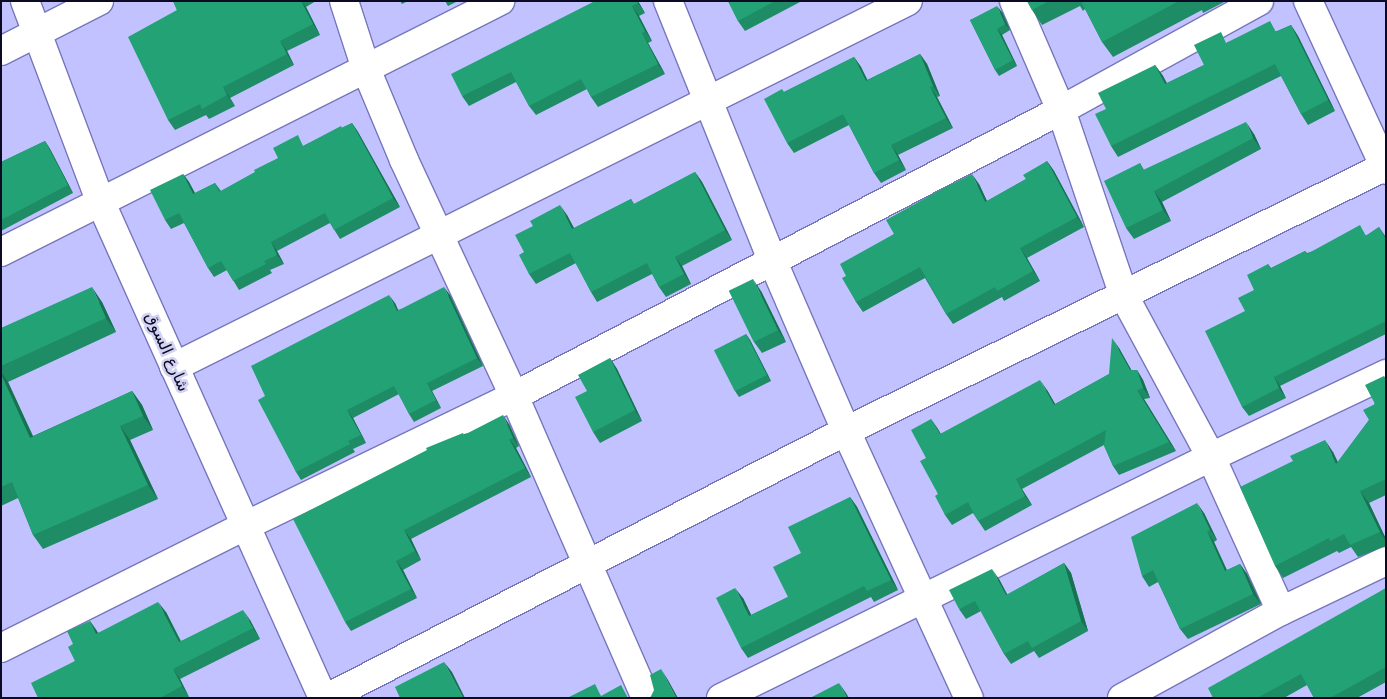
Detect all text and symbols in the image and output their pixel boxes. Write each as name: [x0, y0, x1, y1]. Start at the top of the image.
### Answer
street label: شارع السوق: [141, 309, 193, 395]

